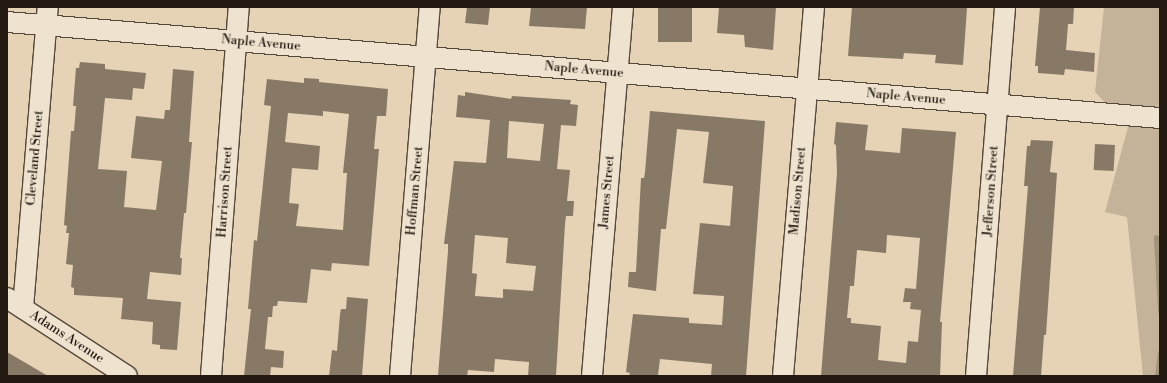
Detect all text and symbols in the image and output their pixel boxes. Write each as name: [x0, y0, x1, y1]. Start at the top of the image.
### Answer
street label: Naple Avenue: [221, 32, 301, 54]
street label: Naple Avenue: [544, 59, 624, 81]
street label: Naple Avenue: [866, 86, 946, 108]
street label: Cleveland Street: [23, 110, 47, 206]
street label: Jefferson Street: [980, 145, 1002, 237]
street label: Harrison Street: [214, 146, 236, 238]
street label: Hoffman Street: [403, 146, 427, 236]
street label: Madison Street: [786, 146, 810, 236]
street label: James Street: [596, 155, 618, 229]
street label: Adams Avenue: [27, 307, 107, 367]

